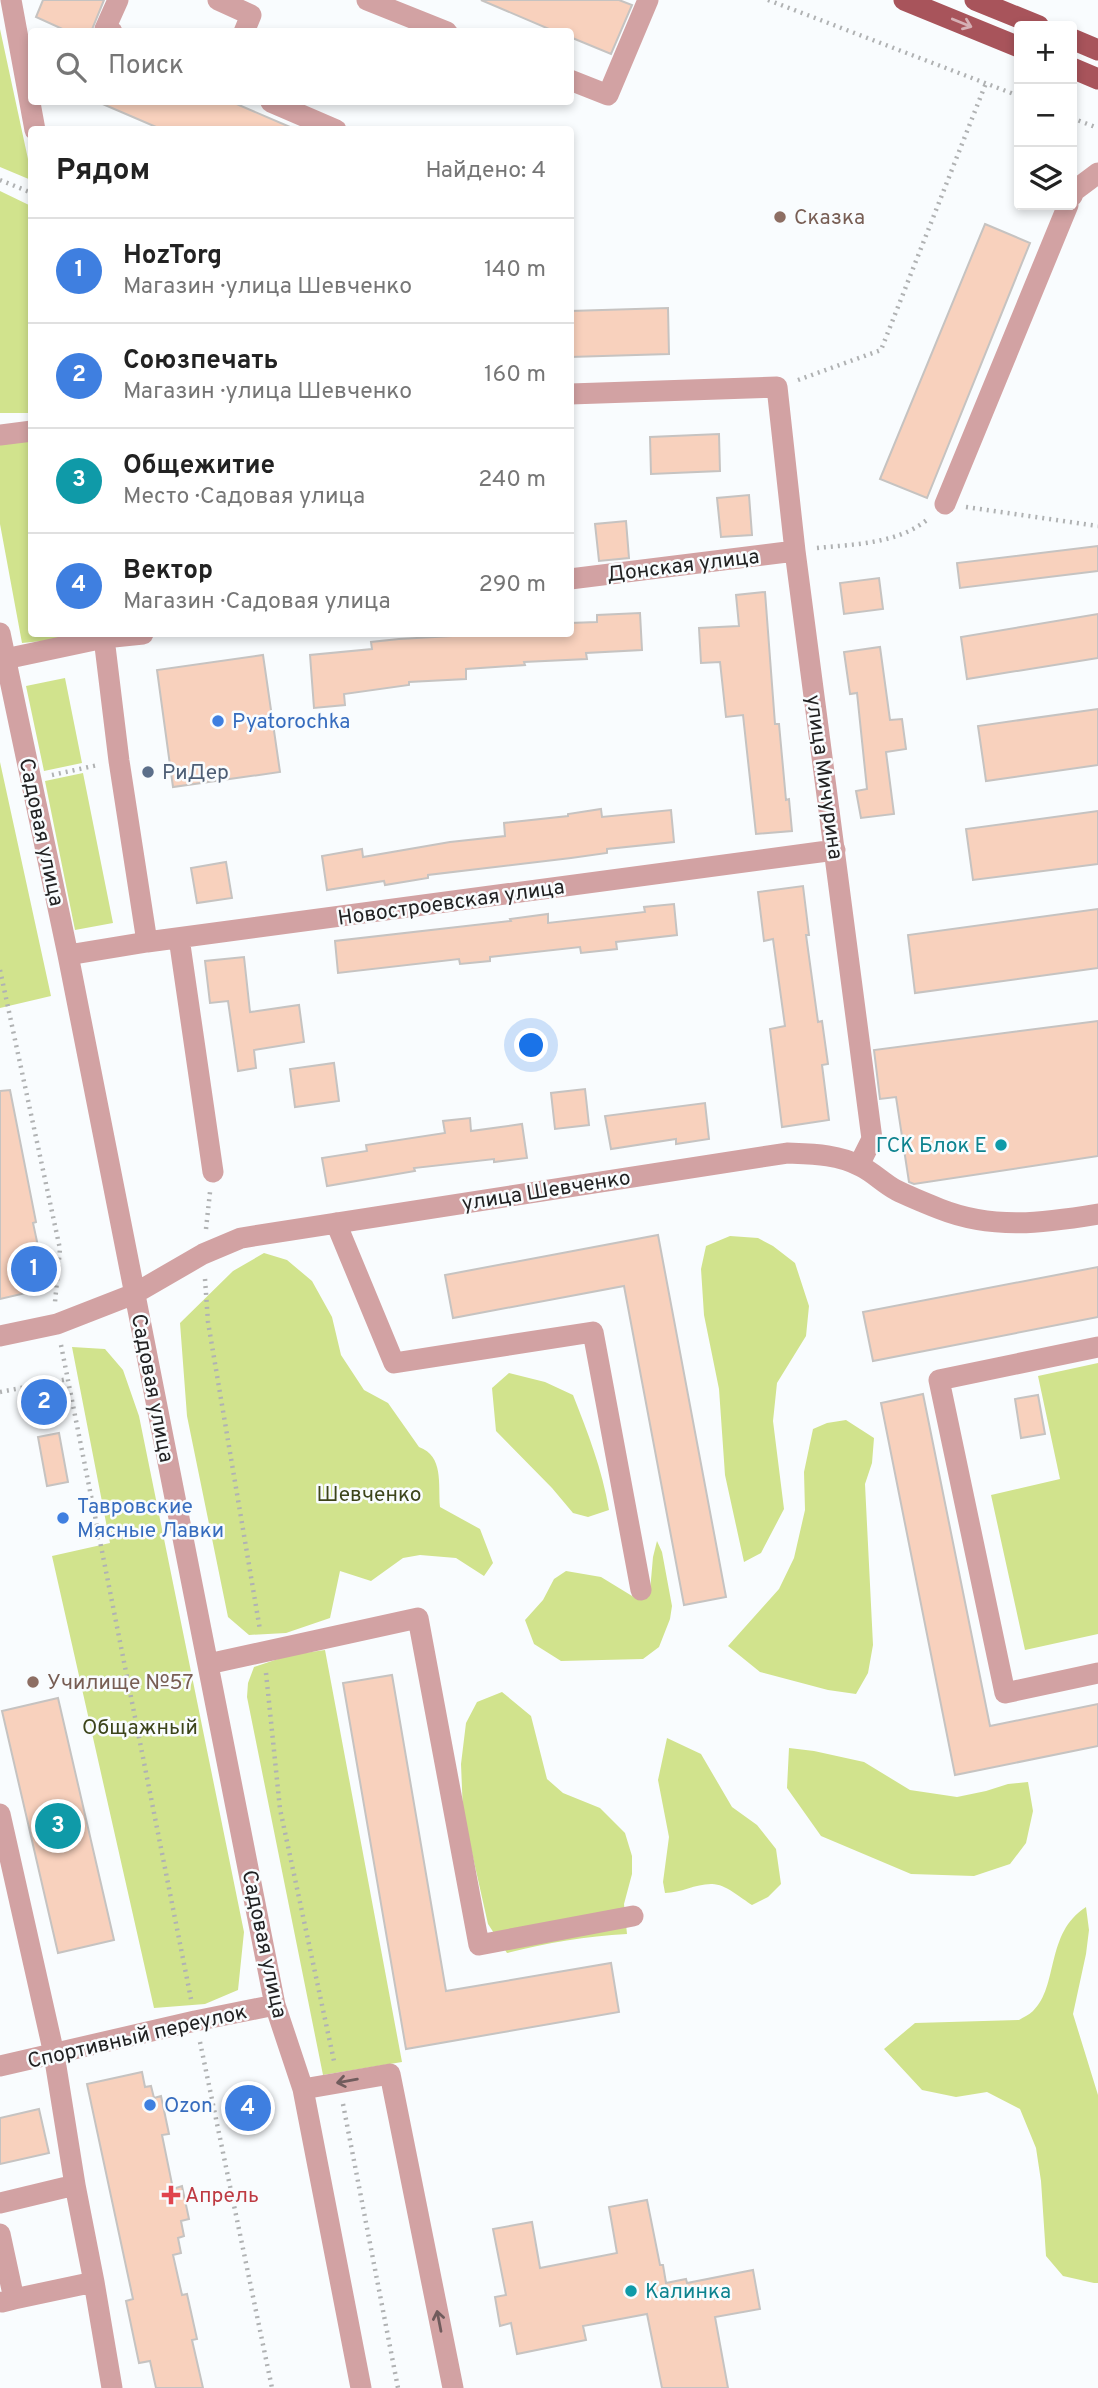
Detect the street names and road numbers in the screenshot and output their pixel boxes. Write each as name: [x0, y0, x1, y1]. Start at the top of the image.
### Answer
street label: Донская улица: [605, 544, 761, 589]
street label: улица Мичурина: [799, 693, 848, 861]
street label: Садовая улица: [12, 756, 69, 909]
street label: Новостроевская улица: [336, 874, 566, 933]
street label: улица Шевченко: [460, 1165, 632, 1218]
street label: Садовая улица: [124, 1312, 179, 1465]
street label: Садовая улица: [235, 1868, 292, 2021]
street label: Спортивный переулок: [25, 1999, 250, 2076]

